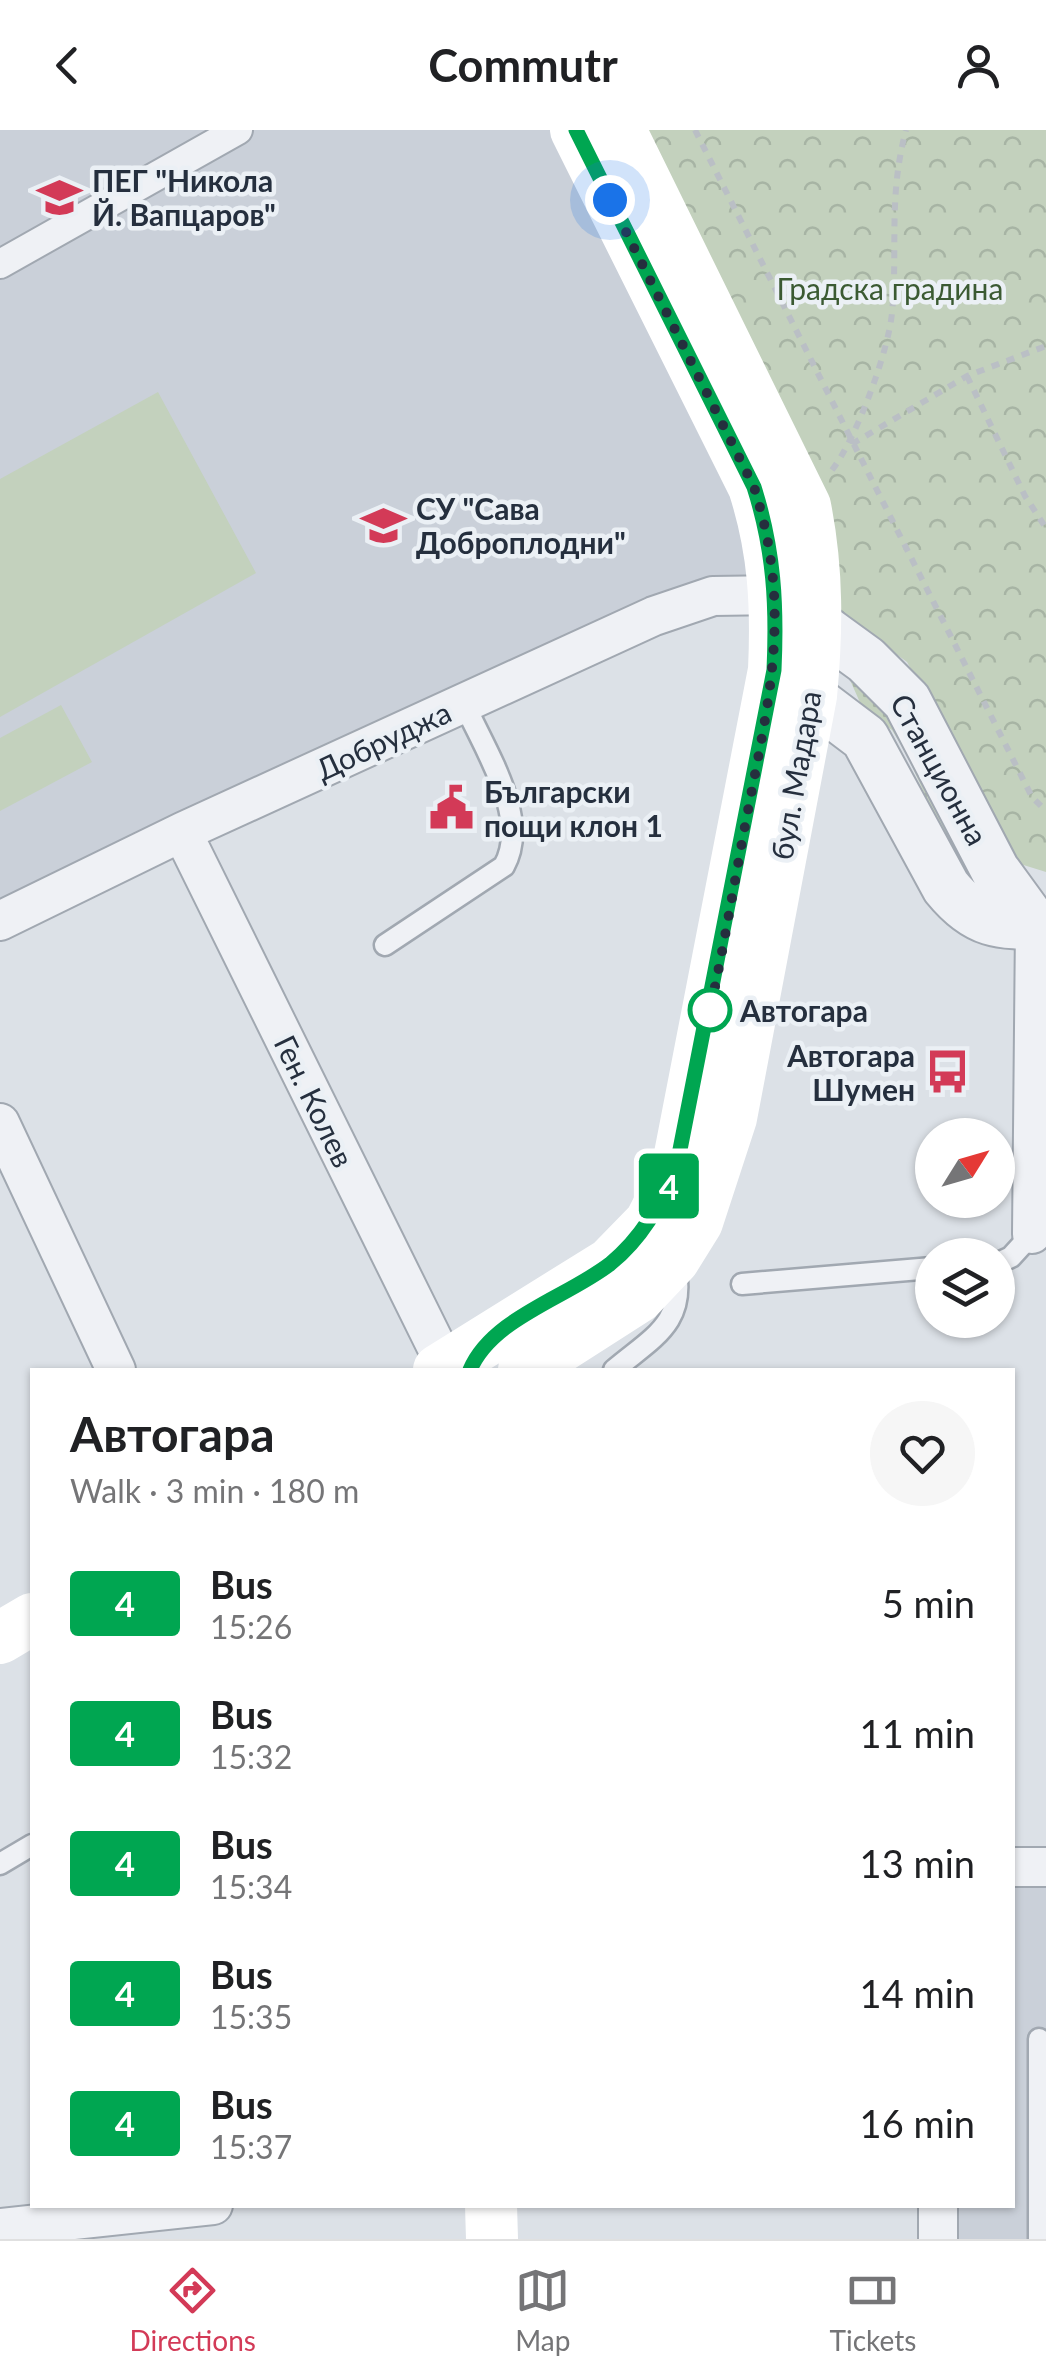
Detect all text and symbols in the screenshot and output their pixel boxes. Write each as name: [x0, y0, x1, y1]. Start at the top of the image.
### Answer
icon: back: [40, 38, 95, 93]
text: Commutr: [428, 38, 618, 92]
icon: person: [951, 38, 1006, 93]
place label: ПЕГ "Никола Й. Вапцаров": [92, 162, 276, 232]
school or university icon: ПЕГ "Никола Й. Вапцаров": [35, 173, 83, 221]
your location: [585, 175, 635, 225]
park label: Градска градина: [777, 270, 1003, 306]
place label: СУ "Сава Доброплодни": [416, 490, 626, 560]
school or university icon: СУ "Сава Доброплодни": [359, 501, 407, 549]
street label: Станционна: [884, 687, 996, 851]
street label: бул. Мадара: [762, 688, 828, 862]
street label: Добруджа: [310, 693, 456, 787]
place label: Български пощи клон 1: [484, 773, 663, 843]
public building icon: Български пощи клон 1: [427, 784, 475, 832]
marker: Автогара: [689, 989, 731, 1031]
place label: Автогара: [739, 992, 868, 1028]
street label: Ген. Колев: [268, 1029, 362, 1173]
place label: Автогара Шумен: [786, 1037, 915, 1107]
bus stop icon: Автогара Шумен: [924, 1048, 972, 1096]
north arrow: [915, 1118, 1015, 1218]
map controls: [915, 1118, 1015, 1338]
line badge: 4: [636, 1154, 702, 1218]
text: 4: [659, 1165, 679, 1207]
button: layers: [915, 1238, 1015, 1338]
button: heart: [870, 1401, 975, 1506]
text: Автогара: [70, 1405, 275, 1462]
text: Walk · 3 min · 180 m: [70, 1471, 359, 1510]
text: Bus: [210, 1561, 273, 1607]
text: 5 min: [882, 1580, 975, 1626]
text: 4: [115, 1582, 135, 1624]
text: 15:26: [210, 1607, 292, 1646]
text: Bus: [210, 1691, 273, 1737]
text: 11 min: [860, 1710, 975, 1756]
text: 4: [115, 1712, 135, 1754]
text: 15:32: [210, 1737, 292, 1776]
text: Bus: [210, 1821, 273, 1867]
text: 13 min: [860, 1840, 975, 1886]
text: 4: [115, 1842, 135, 1884]
text: 15:34: [210, 1867, 292, 1906]
text: Bus: [210, 1951, 273, 1997]
text: 14 min: [860, 1970, 975, 2016]
text: 4: [115, 1972, 135, 2014]
text: 15:35: [210, 1997, 292, 2036]
text: Bus: [210, 2081, 273, 2127]
text: 16 min: [860, 2100, 975, 2146]
text: 4: [115, 2102, 135, 2144]
text: 15:37: [210, 2127, 292, 2166]
tab: Directions: [130, 2263, 256, 2357]
tab: Map: [515, 2263, 570, 2357]
tab: Tickets: [830, 2263, 916, 2357]

